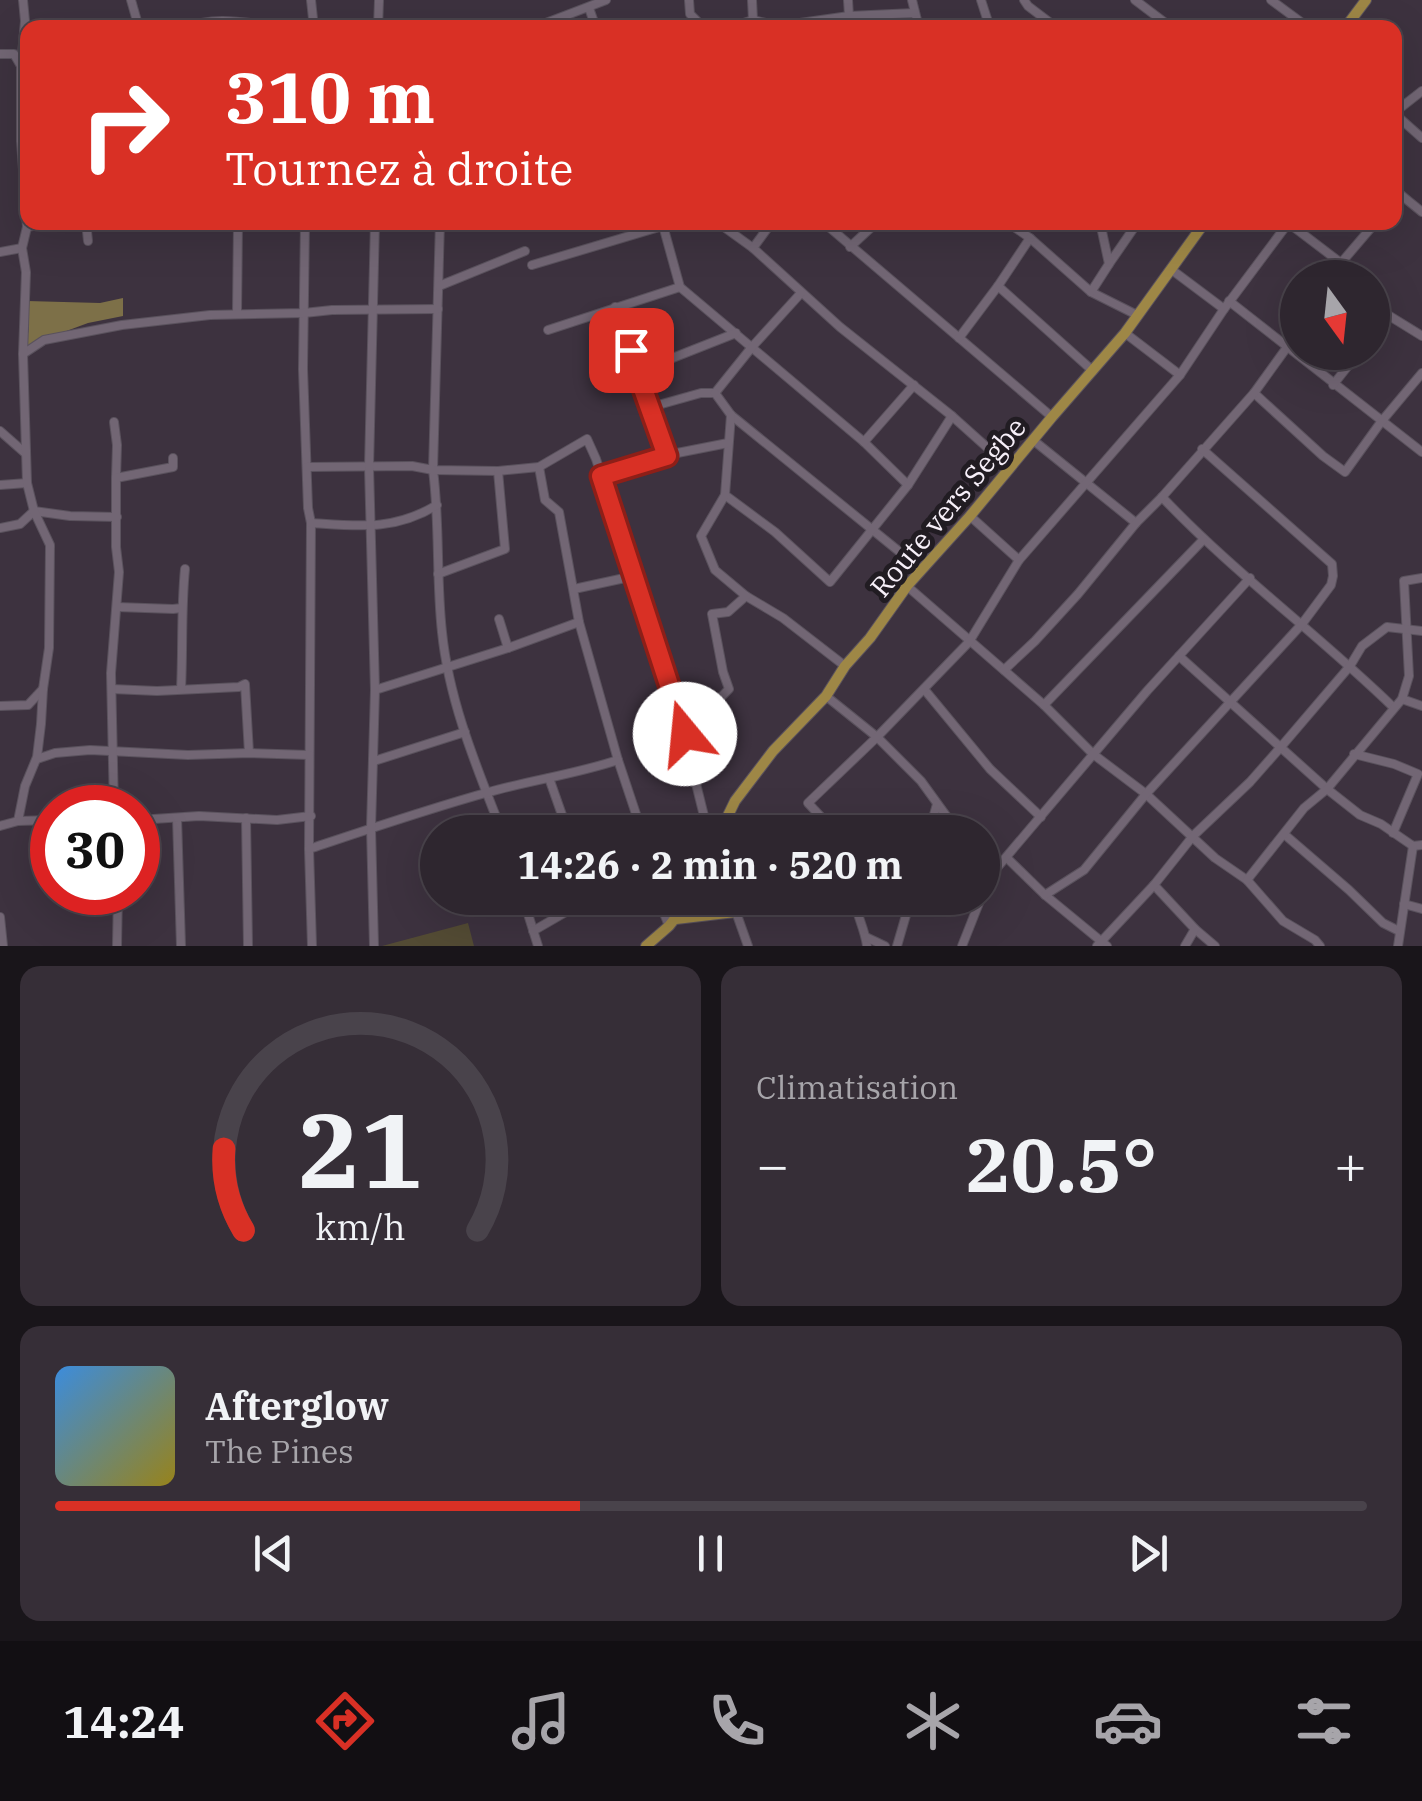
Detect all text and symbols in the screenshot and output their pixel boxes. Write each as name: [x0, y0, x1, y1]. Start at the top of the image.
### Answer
text: 310 m: [225, 51, 435, 142]
icon: right: [60, 60, 190, 190]
text: Tournez à droite: [225, 139, 573, 197]
north arrow: [1280, 260, 1390, 370]
map controls: [1280, 260, 1390, 370]
pin: [589, 308, 674, 393]
icon: arrive: [604, 323, 659, 378]
street label: Route vers Segbe: [861, 409, 1034, 604]
position arrow: [633, 682, 737, 786]
speed limit sign: 30: [30, 785, 160, 915]
text: 14:26 · 2 min · 520 m: [517, 840, 903, 889]
text: Climatisation: [756, 1066, 958, 1108]
text: 21: [298, 1081, 423, 1217]
text: 20.5°: [966, 1115, 1157, 1213]
text: −: [756, 1129, 789, 1200]
text: +: [1334, 1129, 1367, 1200]
text: km/h: [315, 1203, 406, 1250]
text: Afterglow: [205, 1381, 389, 1430]
text: The Pines: [205, 1430, 354, 1472]
icon: previous: [246, 1526, 301, 1581]
icon: pause: [683, 1526, 738, 1581]
icon: next: [1121, 1526, 1176, 1581]
icon: directions: [310, 1686, 380, 1756]
icon: music: [506, 1686, 576, 1756]
icon: phone: [702, 1686, 772, 1756]
icon: climate: [898, 1686, 968, 1756]
icon: car: [1093, 1686, 1163, 1756]
icon: filters: [1289, 1686, 1359, 1756]
text: 14:24: [63, 1692, 185, 1750]

